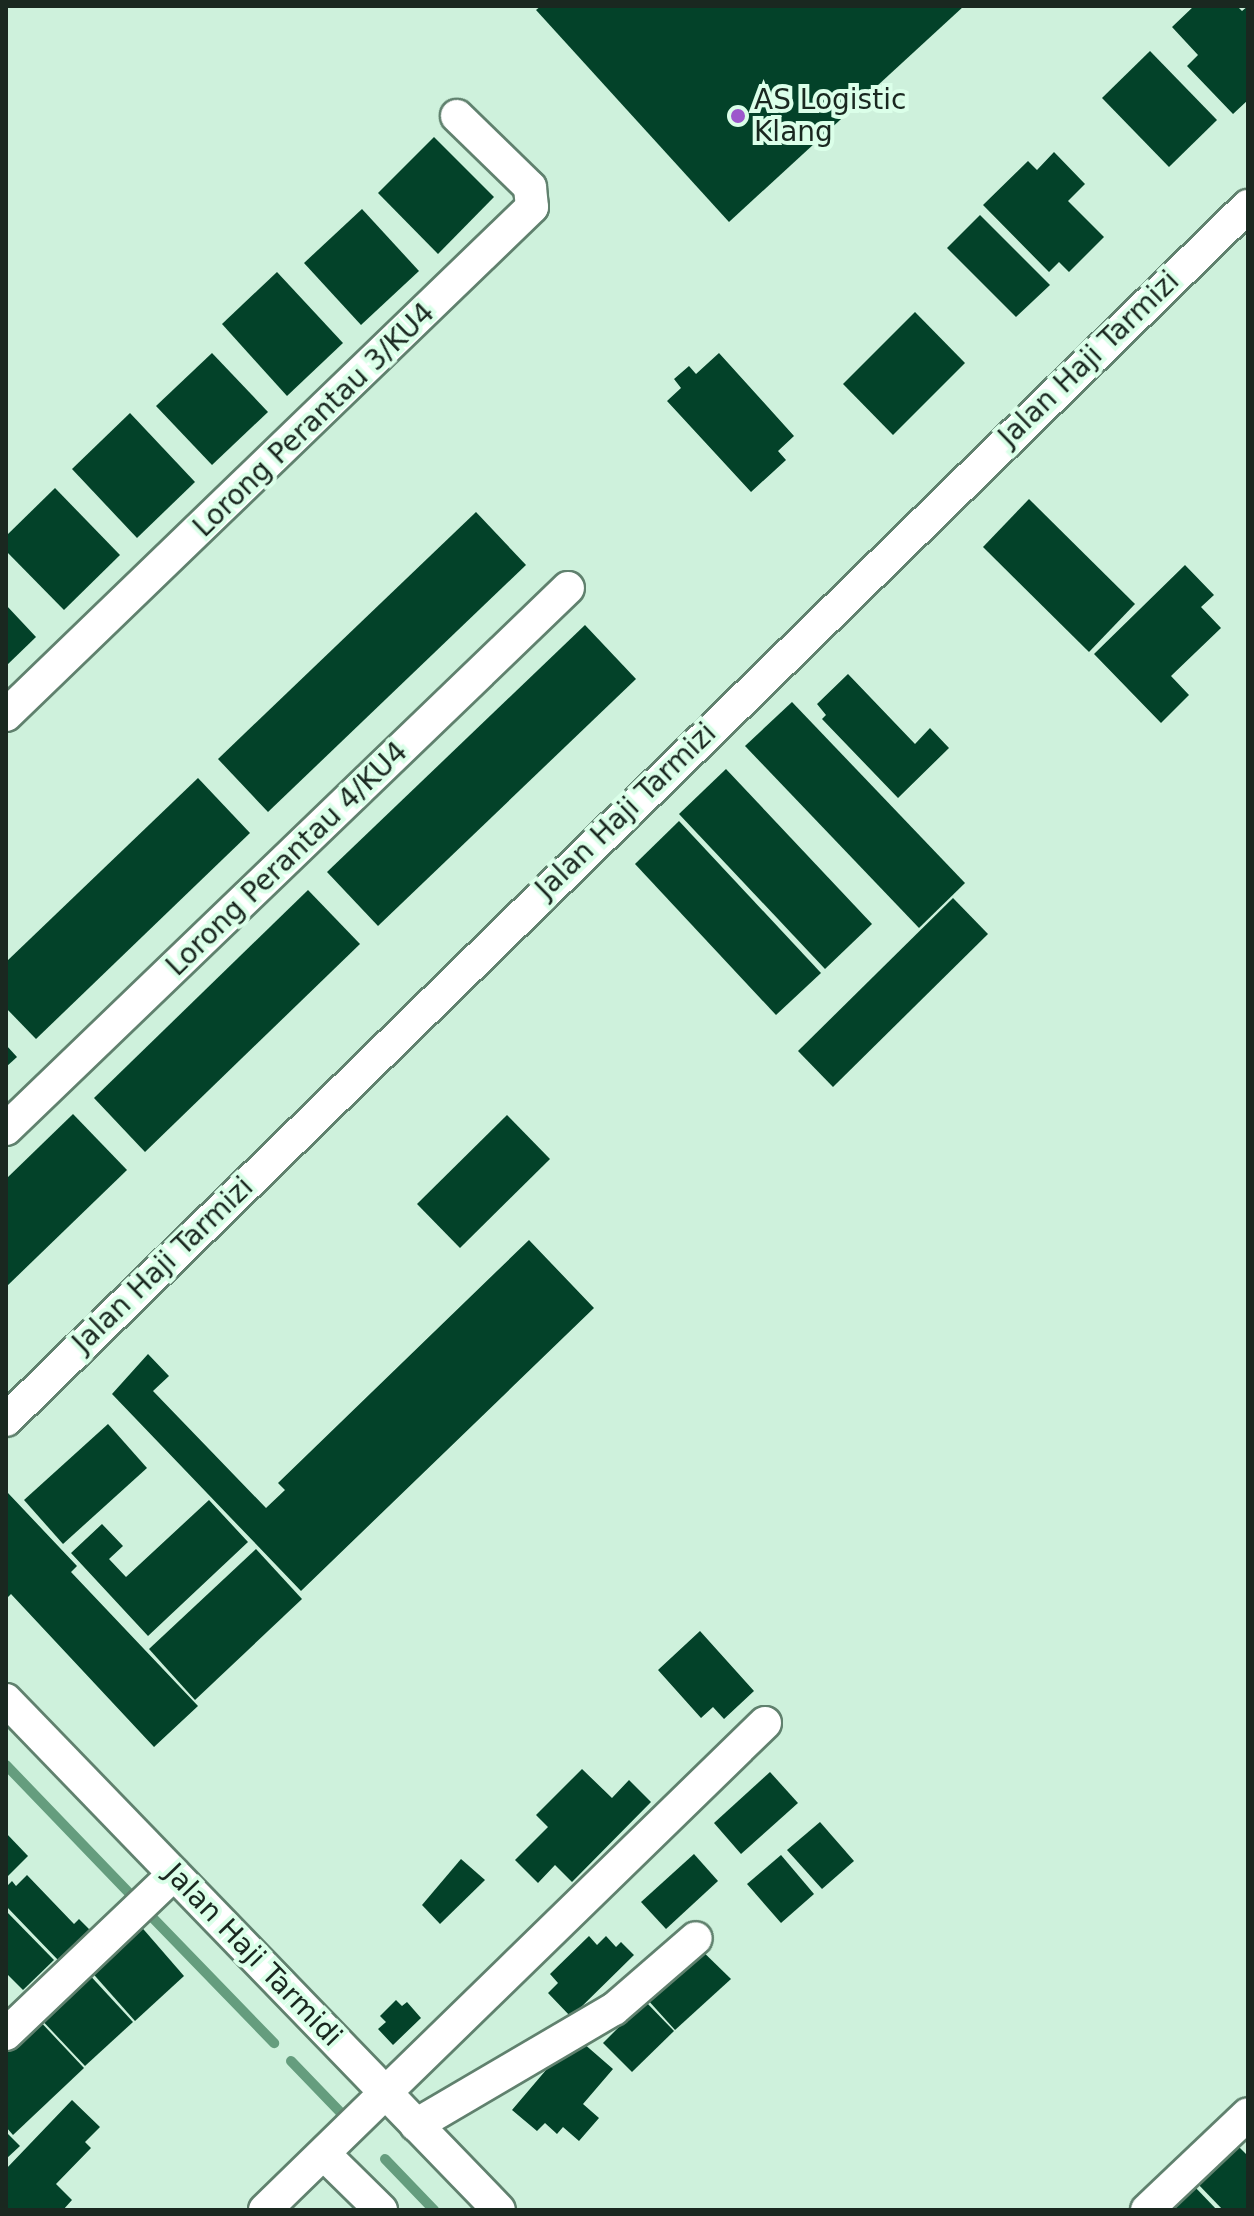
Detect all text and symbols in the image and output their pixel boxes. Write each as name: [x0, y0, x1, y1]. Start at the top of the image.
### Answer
place label: AS Logistic Klang: [754, 83, 906, 149]
marker: AS Logistic Klang: [729, 107, 747, 125]
street label: Jalan Haji Tarmizi: [992, 264, 1186, 454]
street label: Lorong Perantau 3/KU4: [186, 296, 442, 544]
street label: Jalan Haji Tarmizi: [529, 716, 723, 906]
street label: Lorong Perantau 4/KU4: [159, 735, 415, 983]
street label: Jalan Haji Tarmizi: [66, 1170, 260, 1360]
street label: Jalan Haji Tarmidi: [157, 1857, 349, 2053]

